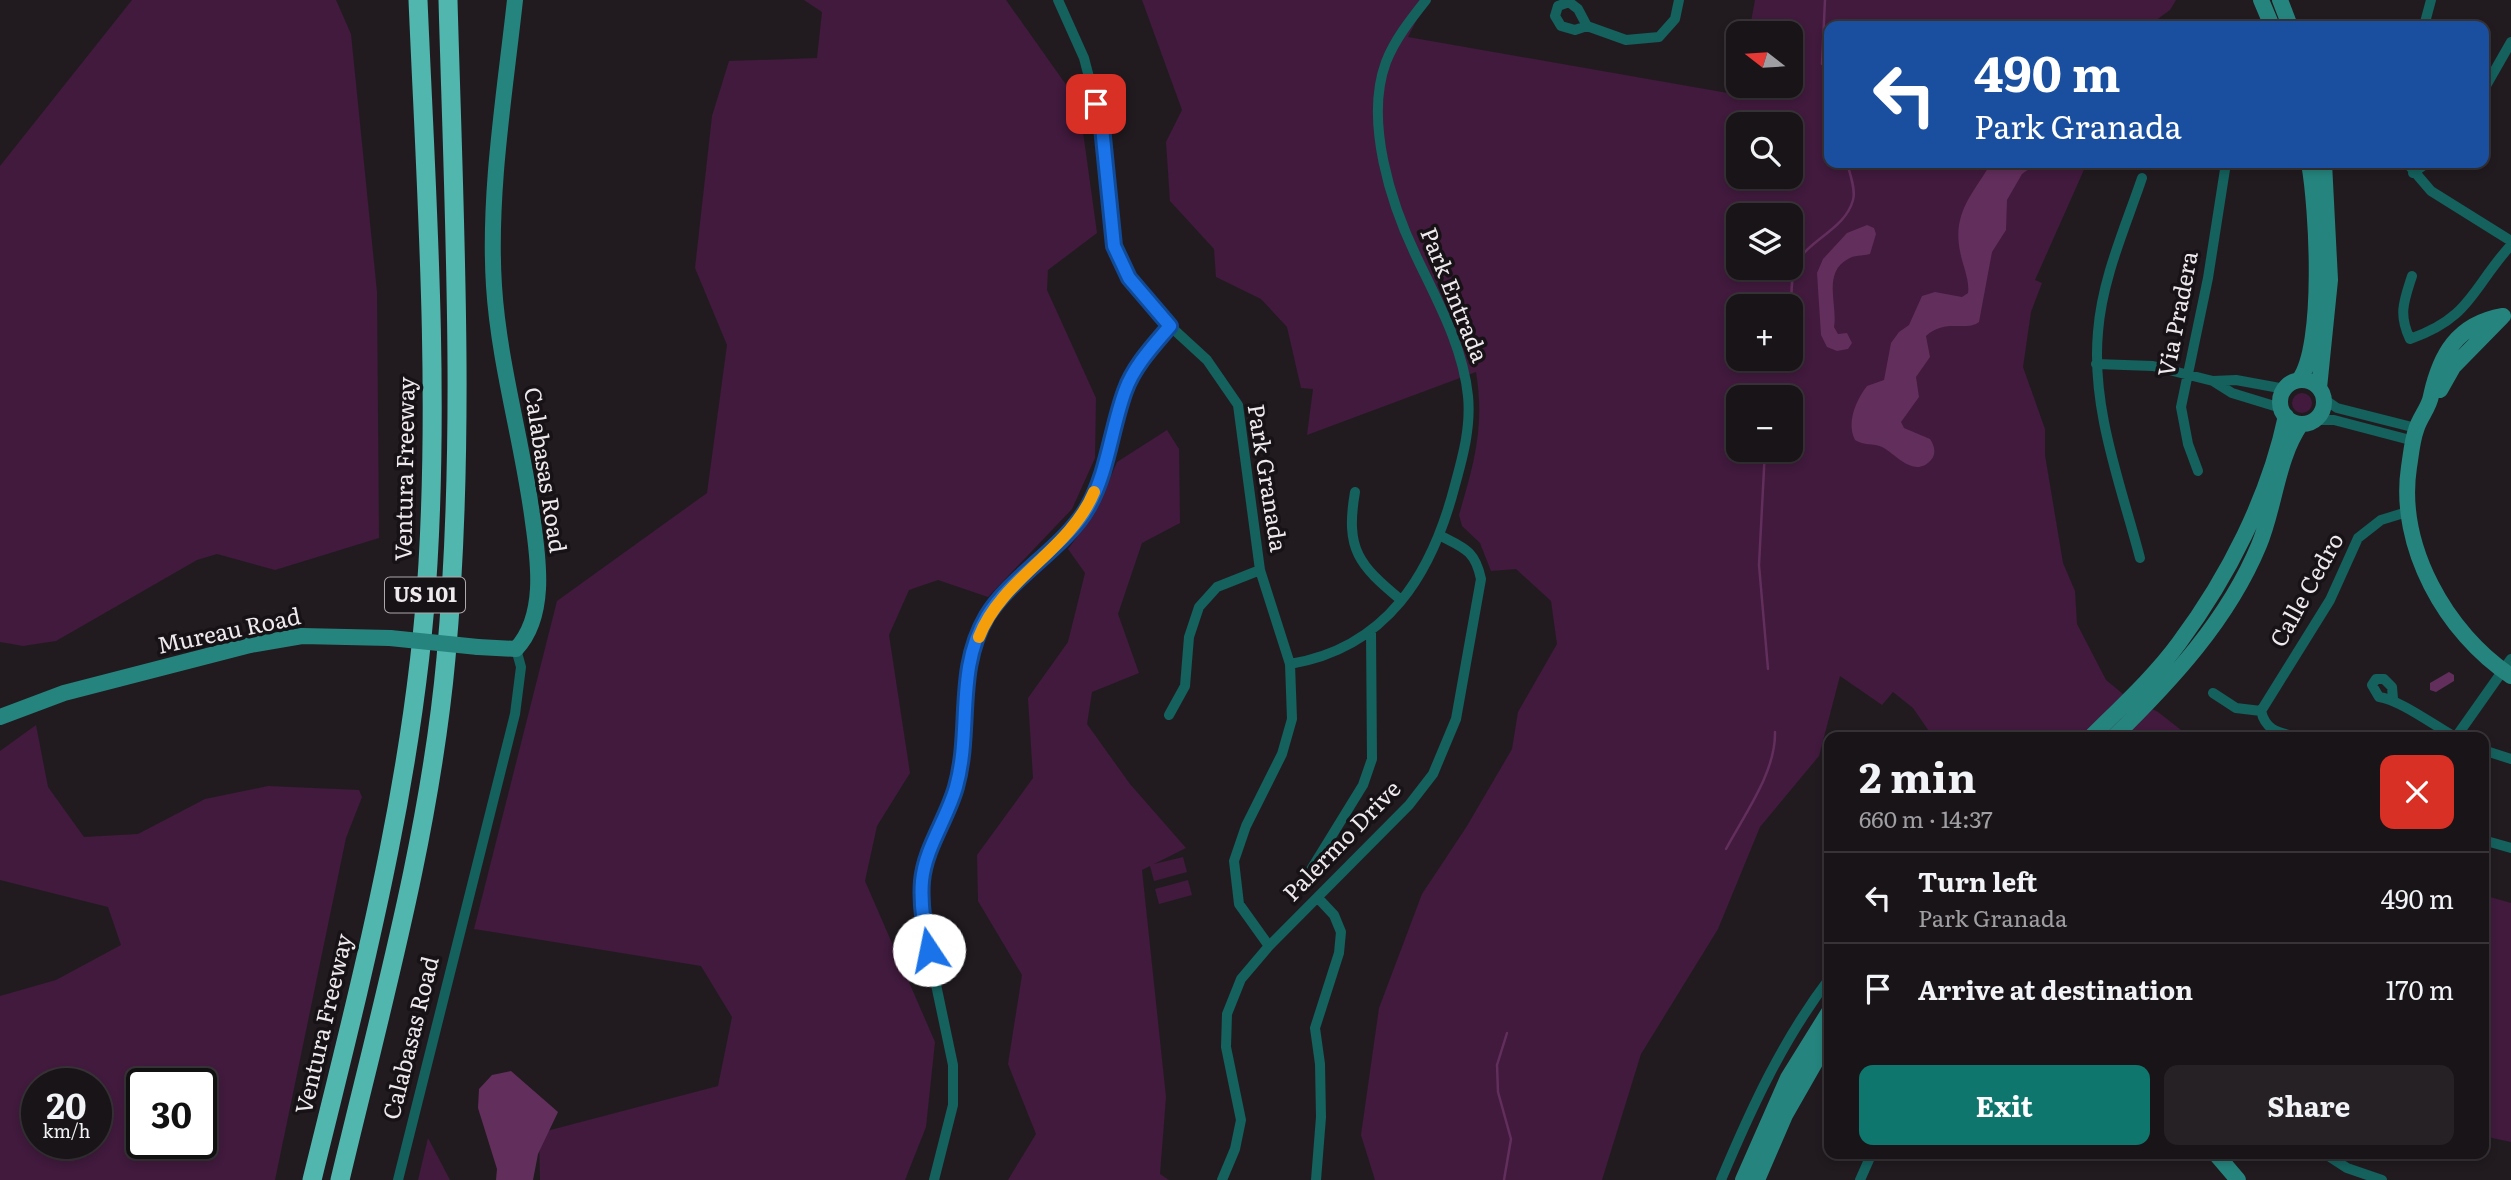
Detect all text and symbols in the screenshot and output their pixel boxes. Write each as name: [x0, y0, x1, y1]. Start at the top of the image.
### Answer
north arrow: [1726, 21, 1802, 98]
map controls: [1726, 21, 1803, 462]
text: 490 m: [1974, 34, 2121, 107]
icon: left: [1859, 49, 1950, 140]
pin: [1066, 74, 1126, 134]
icon: arrive: [1077, 85, 1115, 123]
text: Park Granada: [1974, 101, 2182, 149]
button: search: [1726, 112, 1803, 189]
button: layers: [1726, 203, 1803, 280]
street label: Park Entrada: [1413, 222, 1499, 367]
street label: Via Pradera: [2147, 247, 2205, 379]
button: +: [1726, 294, 1803, 371]
street label: Ventura Freeway: [384, 376, 422, 561]
street label: Calabasas Road: [517, 384, 577, 555]
button: −: [1726, 385, 1803, 462]
street label: Park Granada: [1241, 401, 1298, 555]
street label: Calle Cedro: [2260, 526, 2351, 652]
road number: US 101: [385, 578, 465, 612]
street label: Mureau Road: [154, 597, 303, 661]
text: 2 min: [1859, 744, 1976, 806]
button: close: [2380, 755, 2454, 829]
street label: Palermo Drive: [1274, 771, 1407, 908]
text: 660 m · 14:37: [1859, 801, 1993, 835]
text: Turn left: [1918, 861, 2037, 900]
text: 490 m: [2381, 878, 2454, 917]
icon: left: [1859, 879, 1897, 917]
text: Park Granada: [1918, 900, 2067, 934]
position arrow: [892, 913, 966, 987]
street label: Ventura Freeway: [285, 929, 360, 1117]
street label: Calabasas Road: [372, 952, 446, 1123]
text: Arrive at destination: [1918, 969, 2193, 1008]
text: 170 m: [2386, 969, 2454, 1008]
icon: arrive: [1859, 970, 1897, 1008]
button: Exit: [1859, 1065, 2150, 1145]
button: Share: [2164, 1065, 2454, 1145]
speed limit sign: 30: [126, 1068, 217, 1159]
text: 20: [46, 1078, 87, 1130]
text: km/h: [43, 1117, 90, 1144]

